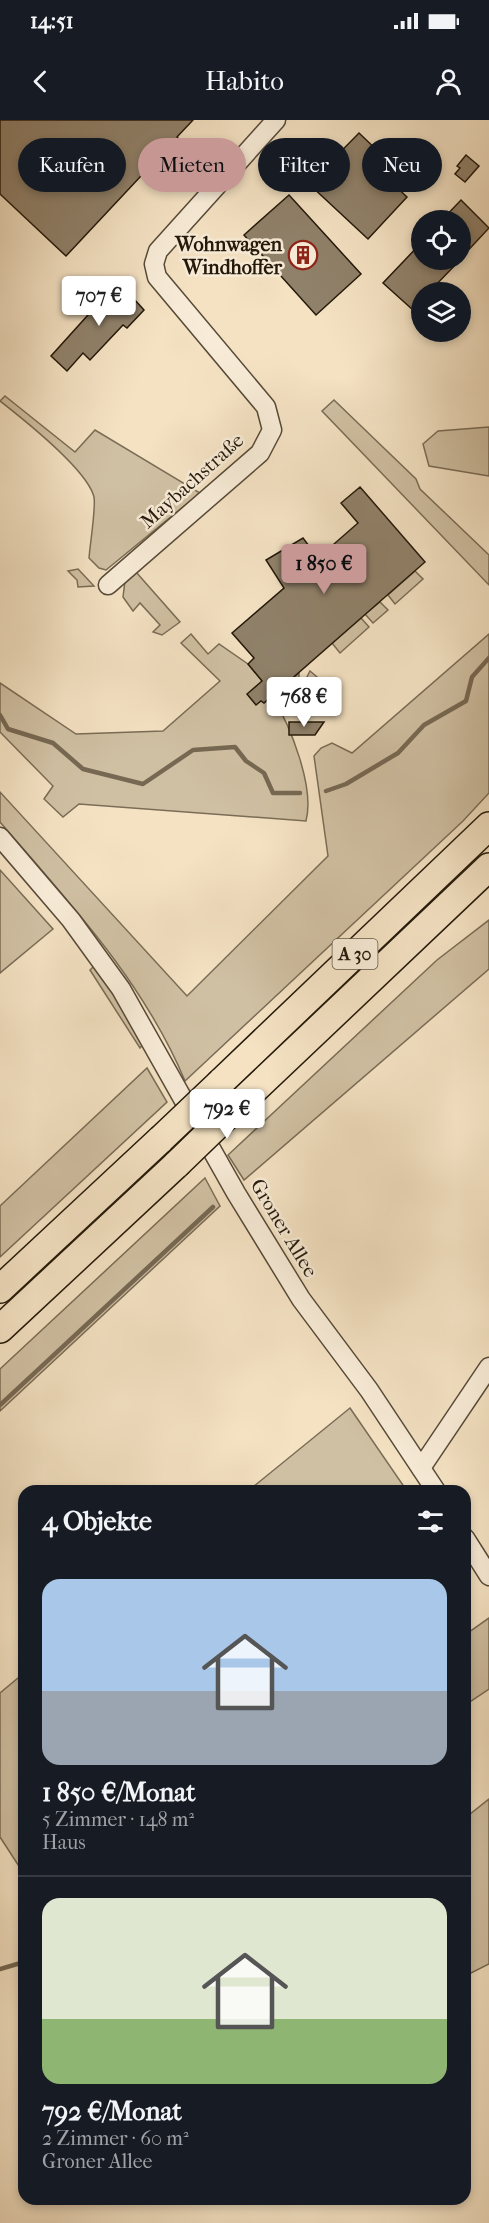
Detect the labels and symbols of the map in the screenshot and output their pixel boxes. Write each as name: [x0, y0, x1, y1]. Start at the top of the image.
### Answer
place label: Wohnwagen Windhoffer: [174, 233, 282, 279]
building icon: Wohnwagen Windhoffer: [287, 239, 319, 271]
pin: 707 €: [57, 276, 141, 327]
street label: Maybachstraße: [136, 429, 248, 533]
pin: 1 850 €: [269, 544, 379, 595]
pin: 768 €: [262, 677, 346, 728]
road number: A 30: [332, 939, 378, 969]
pin: 792 €: [185, 1089, 269, 1140]
street label: Groner Allee: [246, 1175, 322, 1281]

